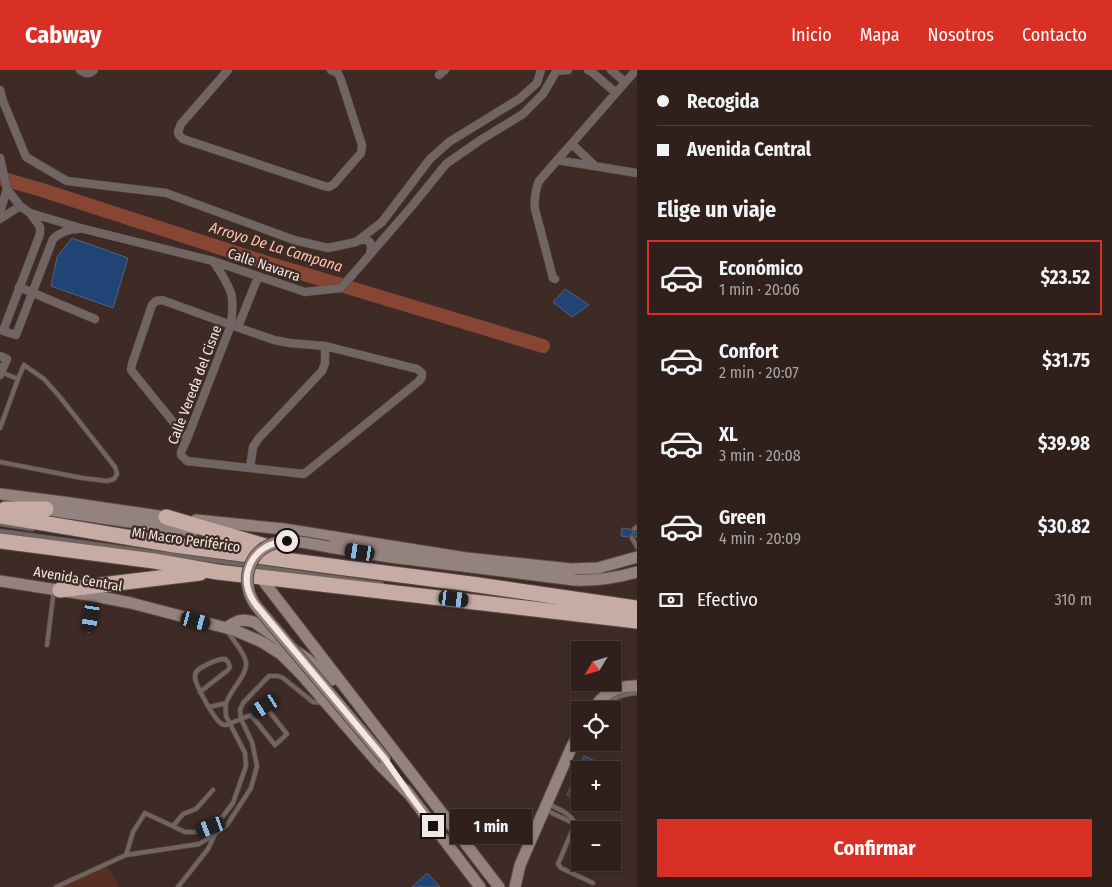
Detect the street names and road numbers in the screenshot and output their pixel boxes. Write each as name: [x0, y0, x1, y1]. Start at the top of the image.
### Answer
street label: Calle Navarra: [226, 245, 303, 285]
street label: Calle Vereda del Cisne: [164, 323, 226, 447]
street label: Mi Macro Periférico: [131, 524, 241, 556]
street label: Avenida Central: [32, 563, 124, 595]

